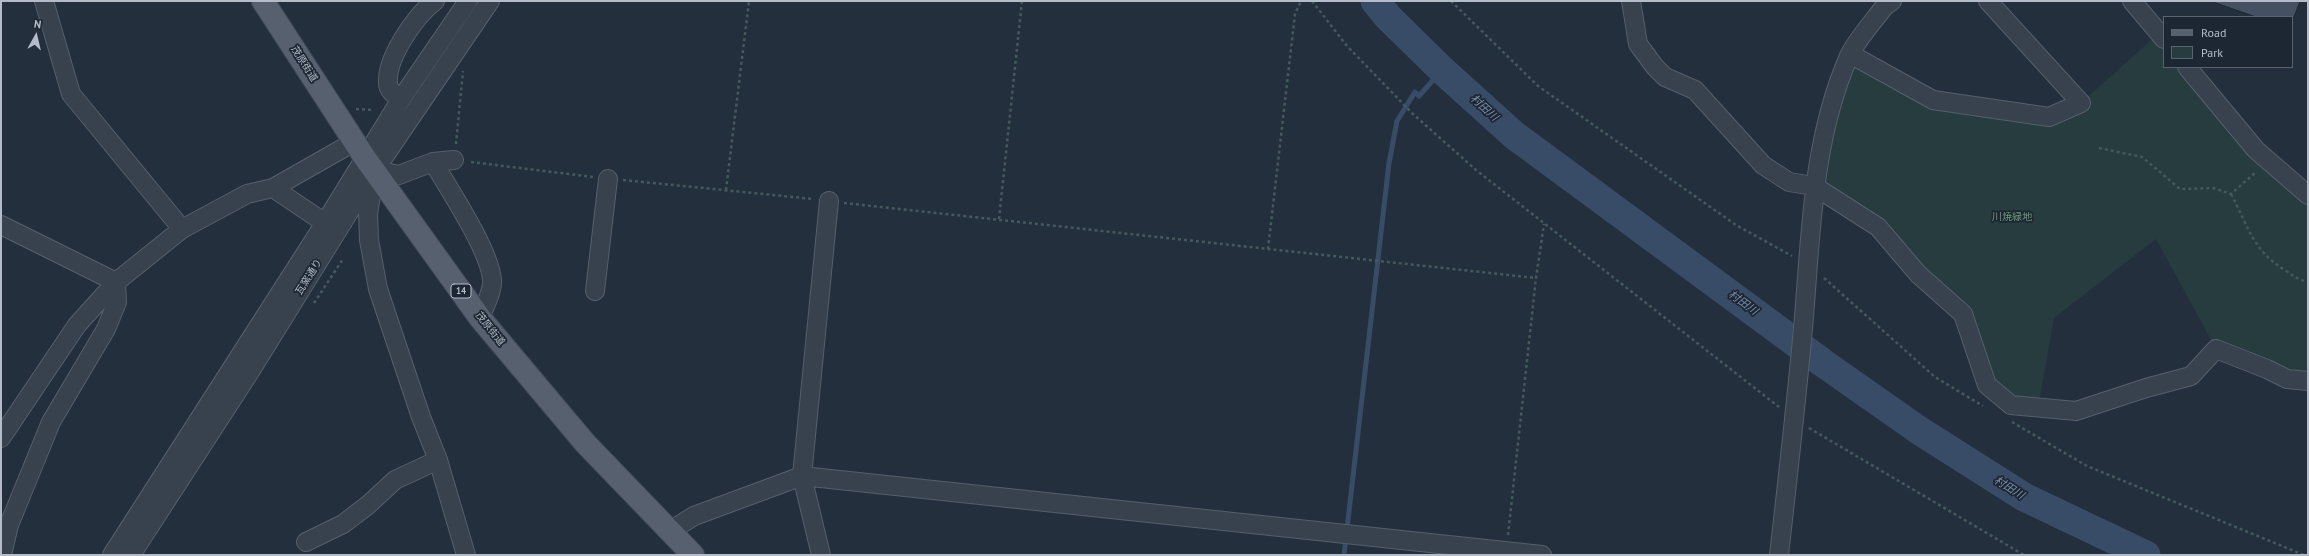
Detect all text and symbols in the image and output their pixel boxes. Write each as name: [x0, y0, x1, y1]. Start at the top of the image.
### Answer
north arrow: [16, 16, 56, 56]
legend: [2163, 16, 2293, 68]
text: N: [33, 17, 42, 32]
text: Road: [2201, 25, 2226, 40]
street label: 茂原街道: [288, 44, 320, 84]
text: Park: [2201, 45, 2223, 60]
water label: 村田川: [1467, 92, 1501, 124]
park label: 川焼緑地: [1992, 211, 2032, 223]
street label: 瓦窯通り: [293, 257, 325, 297]
road number: 14: [451, 284, 471, 298]
water label: 村田川: [1726, 288, 1760, 318]
street label: 茂原街道: [473, 310, 507, 348]
water label: 村田川: [1992, 474, 2026, 502]

